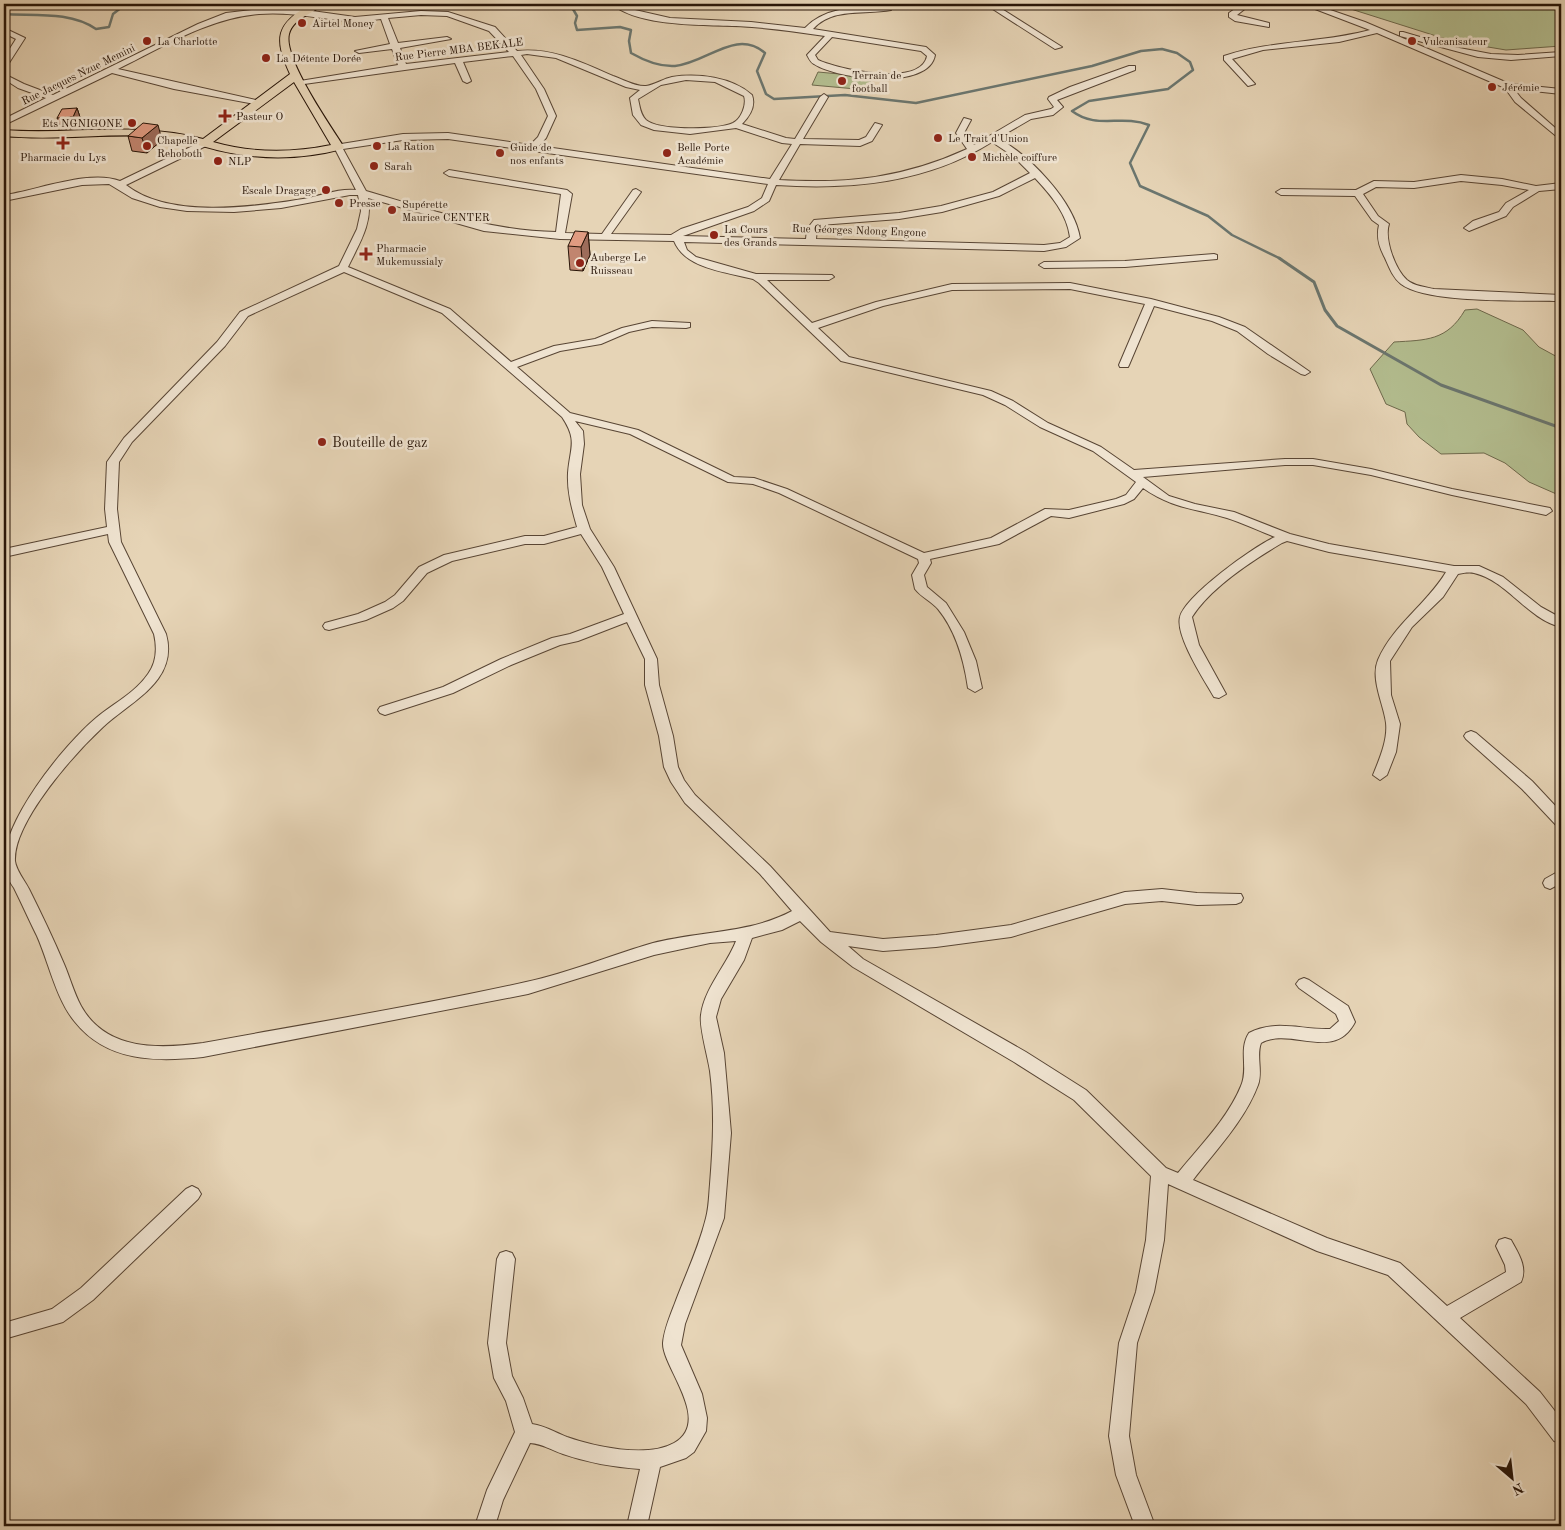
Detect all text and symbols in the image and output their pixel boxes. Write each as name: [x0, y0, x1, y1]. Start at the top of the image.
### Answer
marker: Airtel Money: [296, 17, 308, 29]
place label: Airtel Money: [312, 19, 375, 30]
marker: La Charlotte: [141, 35, 153, 47]
marker: Vulcanisateur: [1406, 35, 1418, 47]
place label: La Charlotte: [157, 37, 217, 48]
street label: Rue Pierre MBA BEKALE: [394, 37, 524, 64]
place label: Vulcanisateur: [1422, 37, 1488, 48]
street label: Rue Jacques Nzue Memini: [20, 43, 137, 108]
marker: La Détente Dorée: [260, 52, 272, 64]
place label: La Détente Dorée: [276, 54, 361, 65]
place label: Terrain de football: [852, 71, 901, 95]
marker: Terrain de football: [836, 75, 848, 87]
marker: Jérémie: [1486, 81, 1498, 93]
place label: Jérémie: [1502, 83, 1539, 94]
marker: Pasteur O: [218, 109, 232, 123]
place label: Pasteur O: [236, 112, 284, 123]
marker: Ets NGNIGONE: [126, 117, 138, 129]
place label: Ets NGNIGONE: [42, 119, 122, 130]
marker: Le Trait d'Union: [932, 132, 944, 144]
place label: Le Trait d'Union: [948, 134, 1029, 145]
place label: Chapelle Rehoboth: [157, 136, 202, 160]
marker: Pharmacie du Lys: [57, 137, 69, 149]
marker: Chapelle Rehoboth: [141, 140, 153, 152]
marker: La Ration: [371, 140, 383, 152]
place label: La Ration: [387, 142, 434, 153]
place label: Guide de nos enfants: [510, 143, 564, 167]
place label: Belle Porte Académie: [677, 143, 730, 167]
marker: Guide de nos enfants: [494, 147, 506, 159]
marker: Belle Porte Académie: [661, 147, 673, 159]
marker: Michèle coiffure: [966, 151, 978, 163]
place label: Pharmacie du Lys: [20, 153, 106, 164]
place label: Michèle coiffure: [982, 153, 1057, 164]
marker: NLP: [212, 155, 224, 167]
place label: NLP: [228, 157, 251, 168]
marker: Sarah: [368, 160, 380, 172]
place label: Sarah: [384, 162, 412, 173]
marker: Escale Dragage: [320, 184, 332, 196]
place label: Escale Dragage: [241, 186, 316, 197]
marker: Presse: [333, 197, 345, 209]
place label: Presse: [349, 199, 381, 210]
place label: Supérette Maurice CENTER: [402, 200, 490, 224]
marker: Supérette Maurice CENTER: [386, 204, 398, 216]
street label: Rue Géorges Ndong Engone: [792, 224, 926, 239]
place label: La Cours des Grands: [724, 225, 777, 249]
marker: La Cours des Grands: [708, 229, 720, 241]
place label: Pharmacie Mukemussialy: [376, 244, 443, 268]
marker: Pharmacie Mukemussialy: [360, 248, 372, 260]
place label: Auberge Le Ruisseau: [590, 253, 646, 277]
marker: Auberge Le Ruisseau: [574, 257, 586, 269]
marker: Bouteille de gaz: [316, 436, 328, 448]
place label: Bouteille de gaz: [332, 436, 427, 450]
north arrow: [1488, 1452, 1538, 1502]
text: N: [1509, 1480, 1526, 1497]

